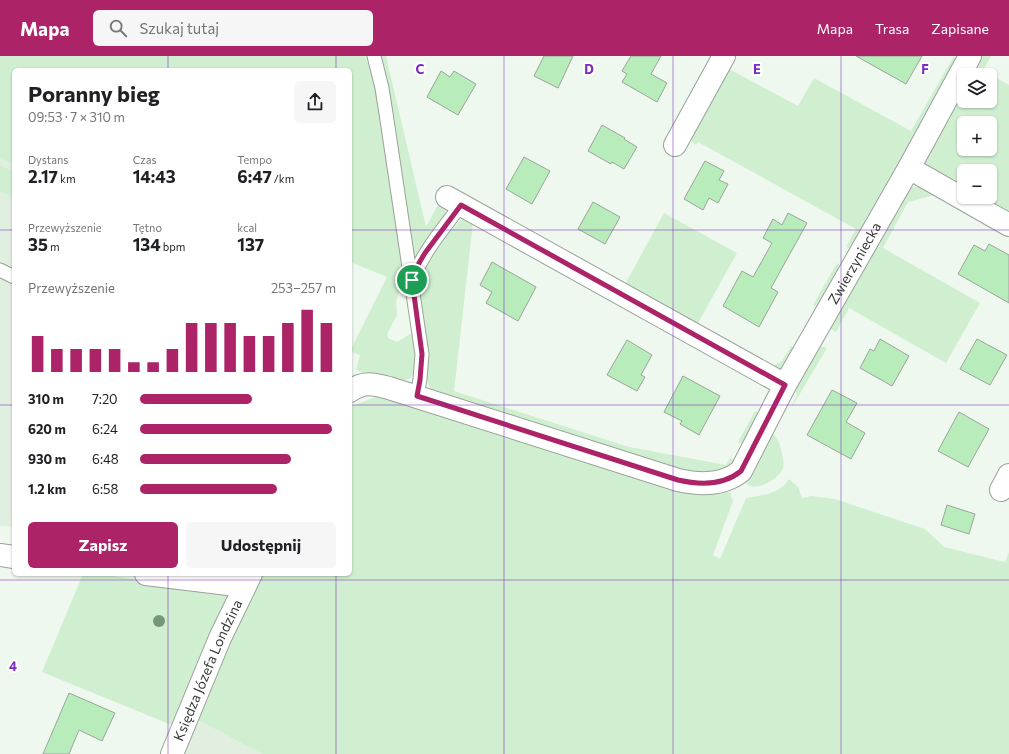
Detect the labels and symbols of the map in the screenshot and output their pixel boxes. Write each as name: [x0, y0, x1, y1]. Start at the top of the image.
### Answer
text: C: [416, 61, 425, 77]
text: D: [584, 61, 594, 77]
text: E: [753, 61, 761, 77]
text: F: [921, 61, 929, 77]
street label: Zwierzyniecka: [824, 219, 884, 307]
pin: [395, 263, 429, 297]
street label: Księdza Józefa Londzina: [169, 597, 245, 743]
text: 4: [9, 658, 17, 674]

